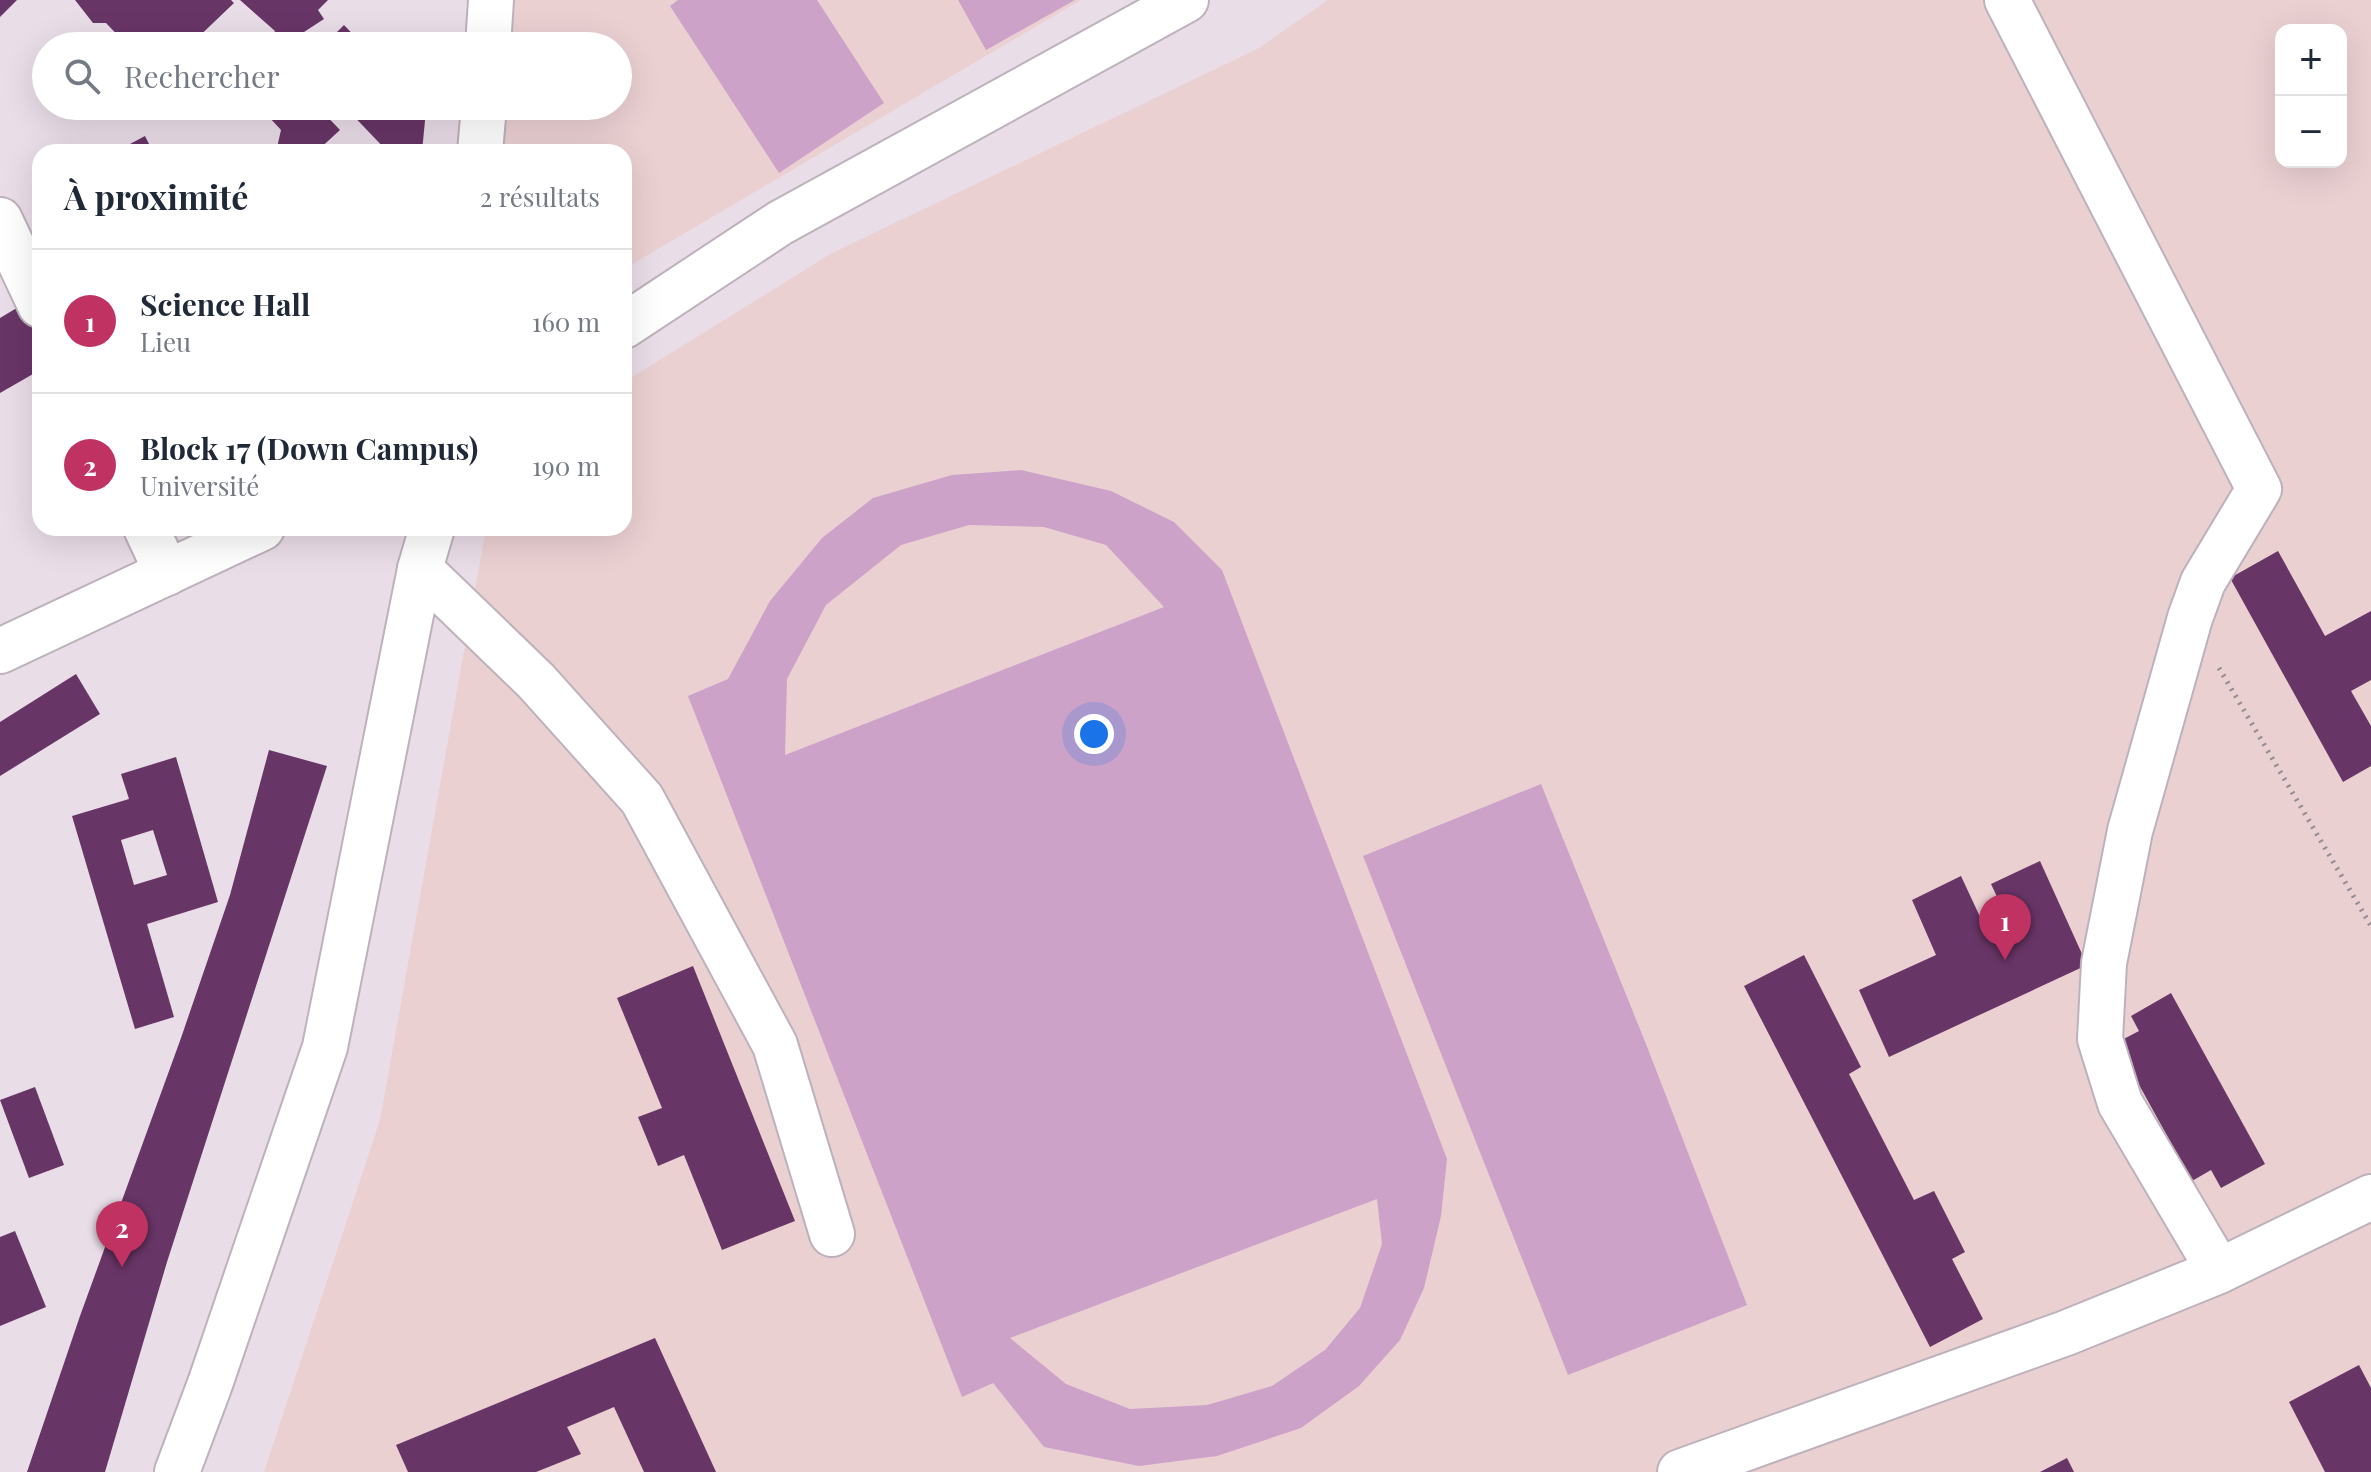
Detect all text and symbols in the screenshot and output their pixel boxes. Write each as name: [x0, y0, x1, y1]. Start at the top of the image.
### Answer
map controls: [2275, 24, 2347, 168]
button: +: [2275, 24, 2347, 96]
search box: [32, 32, 632, 120]
icon: search: [60, 54, 104, 98]
text: Rechercher: [124, 56, 280, 96]
button: −: [2275, 96, 2347, 168]
text: À proximité: [64, 173, 248, 219]
text: 2 résultats: [480, 179, 600, 214]
text: Science Hall: [140, 284, 310, 324]
text: 1: [85, 304, 95, 339]
text: 160 m: [532, 304, 600, 339]
text: Lieu: [140, 324, 191, 359]
text: Block 17 (Down Campus): [140, 428, 478, 468]
text: 2: [83, 448, 97, 483]
text: 190 m: [532, 448, 600, 483]
text: Université: [140, 468, 259, 503]
your location: [1074, 714, 1114, 754]
pin: 1: [1979, 894, 2031, 960]
pin: 2: [96, 1201, 148, 1267]

